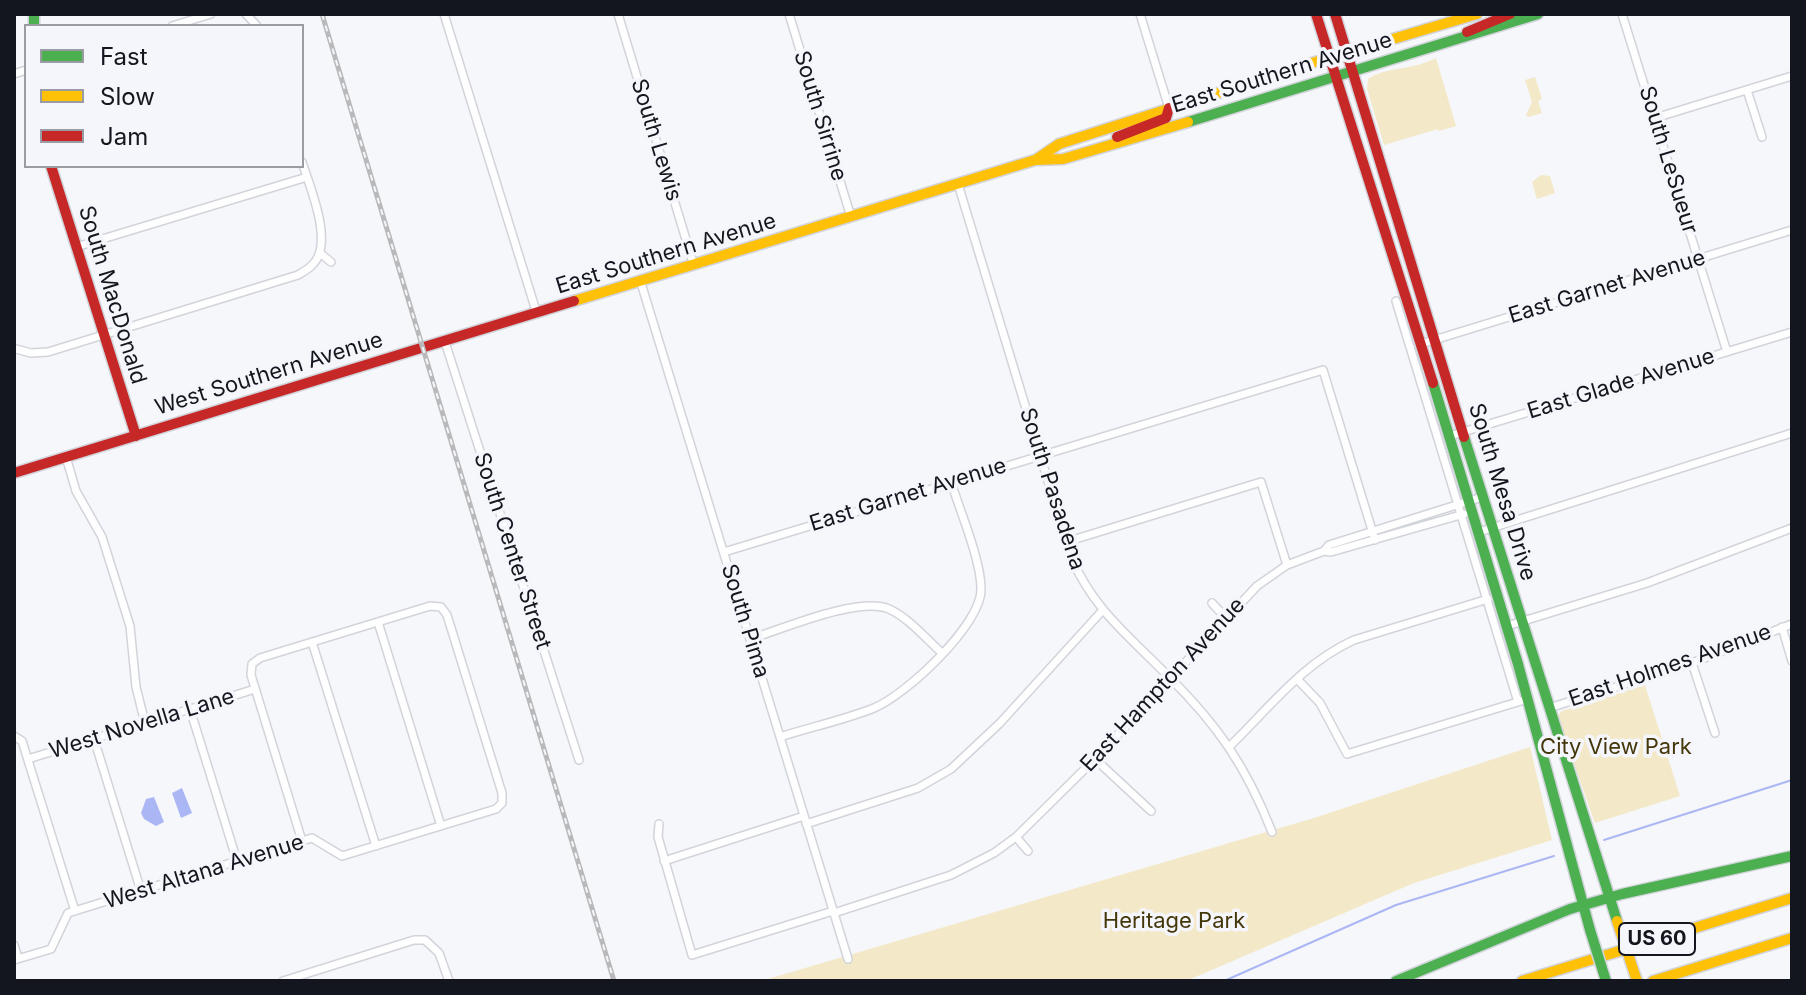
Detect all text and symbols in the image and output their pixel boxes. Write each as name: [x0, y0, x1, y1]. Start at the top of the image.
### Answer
legend: [24, 24, 304, 168]
street label: East Southern Avenue: [1169, 27, 1395, 119]
text: Fast: [100, 42, 148, 71]
street label: South Sirrine: [788, 48, 852, 184]
street label: South Lewis: [625, 76, 687, 204]
text: Slow: [100, 82, 155, 111]
street label: South LeSueur: [1633, 83, 1703, 237]
text: Jam: [100, 122, 148, 151]
street label: South MacDonald: [72, 203, 152, 387]
street label: East Southern Avenue: [553, 208, 779, 300]
street label: East Garnet Avenue: [1505, 244, 1709, 330]
street label: West Southern Avenue: [152, 327, 386, 421]
street label: East Glade Avenue: [1524, 343, 1718, 425]
street label: South Mesa Drive: [1462, 400, 1542, 584]
street label: South Pasadena: [1013, 405, 1091, 573]
street label: South Center Street: [468, 449, 556, 653]
street label: East Garnet Avenue: [806, 452, 1010, 538]
street label: South Pima: [715, 561, 775, 681]
street label: East Hampton Avenue: [1075, 592, 1251, 778]
street label: East Holmes Avenue: [1565, 619, 1775, 713]
street label: West Novella Lane: [46, 683, 238, 765]
park label: City View Park: [1540, 734, 1692, 760]
street label: West Altana Avenue: [101, 829, 307, 915]
park label: Heritage Park: [1103, 908, 1245, 934]
road number: US 60: [1619, 923, 1695, 955]

